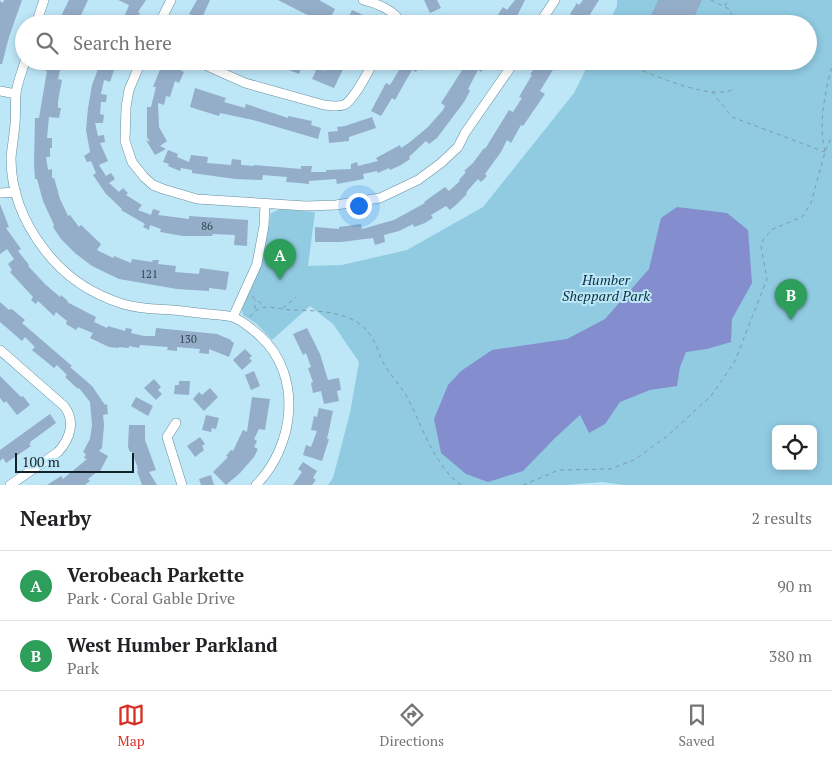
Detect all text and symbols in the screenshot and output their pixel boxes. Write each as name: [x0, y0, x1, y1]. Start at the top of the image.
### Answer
search box: [15, 15, 817, 70]
icon: search: [33, 29, 61, 57]
text: Search here: [73, 30, 172, 55]
your location: [346, 193, 372, 219]
house number: 86: [201, 219, 213, 233]
pin: A: [264, 239, 296, 280]
house number: 121: [140, 267, 158, 281]
park label: Humber Sheppard Park: [562, 270, 650, 305]
pin: B: [775, 279, 807, 320]
house number: 130: [179, 332, 197, 346]
map controls: [772, 425, 817, 470]
button: locate: [772, 425, 817, 470]
scale bar: [15, 450, 134, 473]
text: 100 m: [22, 452, 60, 471]
text: Nearby: [20, 504, 91, 532]
text: 2 results: [752, 507, 812, 529]
text: Verobeach Parkette: [67, 562, 244, 587]
text: A: [30, 575, 42, 597]
text: 90 m: [777, 575, 812, 597]
text: Park · Coral Gable Drive: [67, 587, 235, 609]
text: West Humber Parkland: [67, 632, 278, 657]
text: B: [31, 645, 41, 667]
text: 380 m: [769, 645, 812, 667]
text: Park: [67, 657, 99, 679]
tab: Map: [117, 701, 145, 750]
tab: Directions: [380, 701, 444, 750]
tab: Saved: [679, 701, 715, 750]

